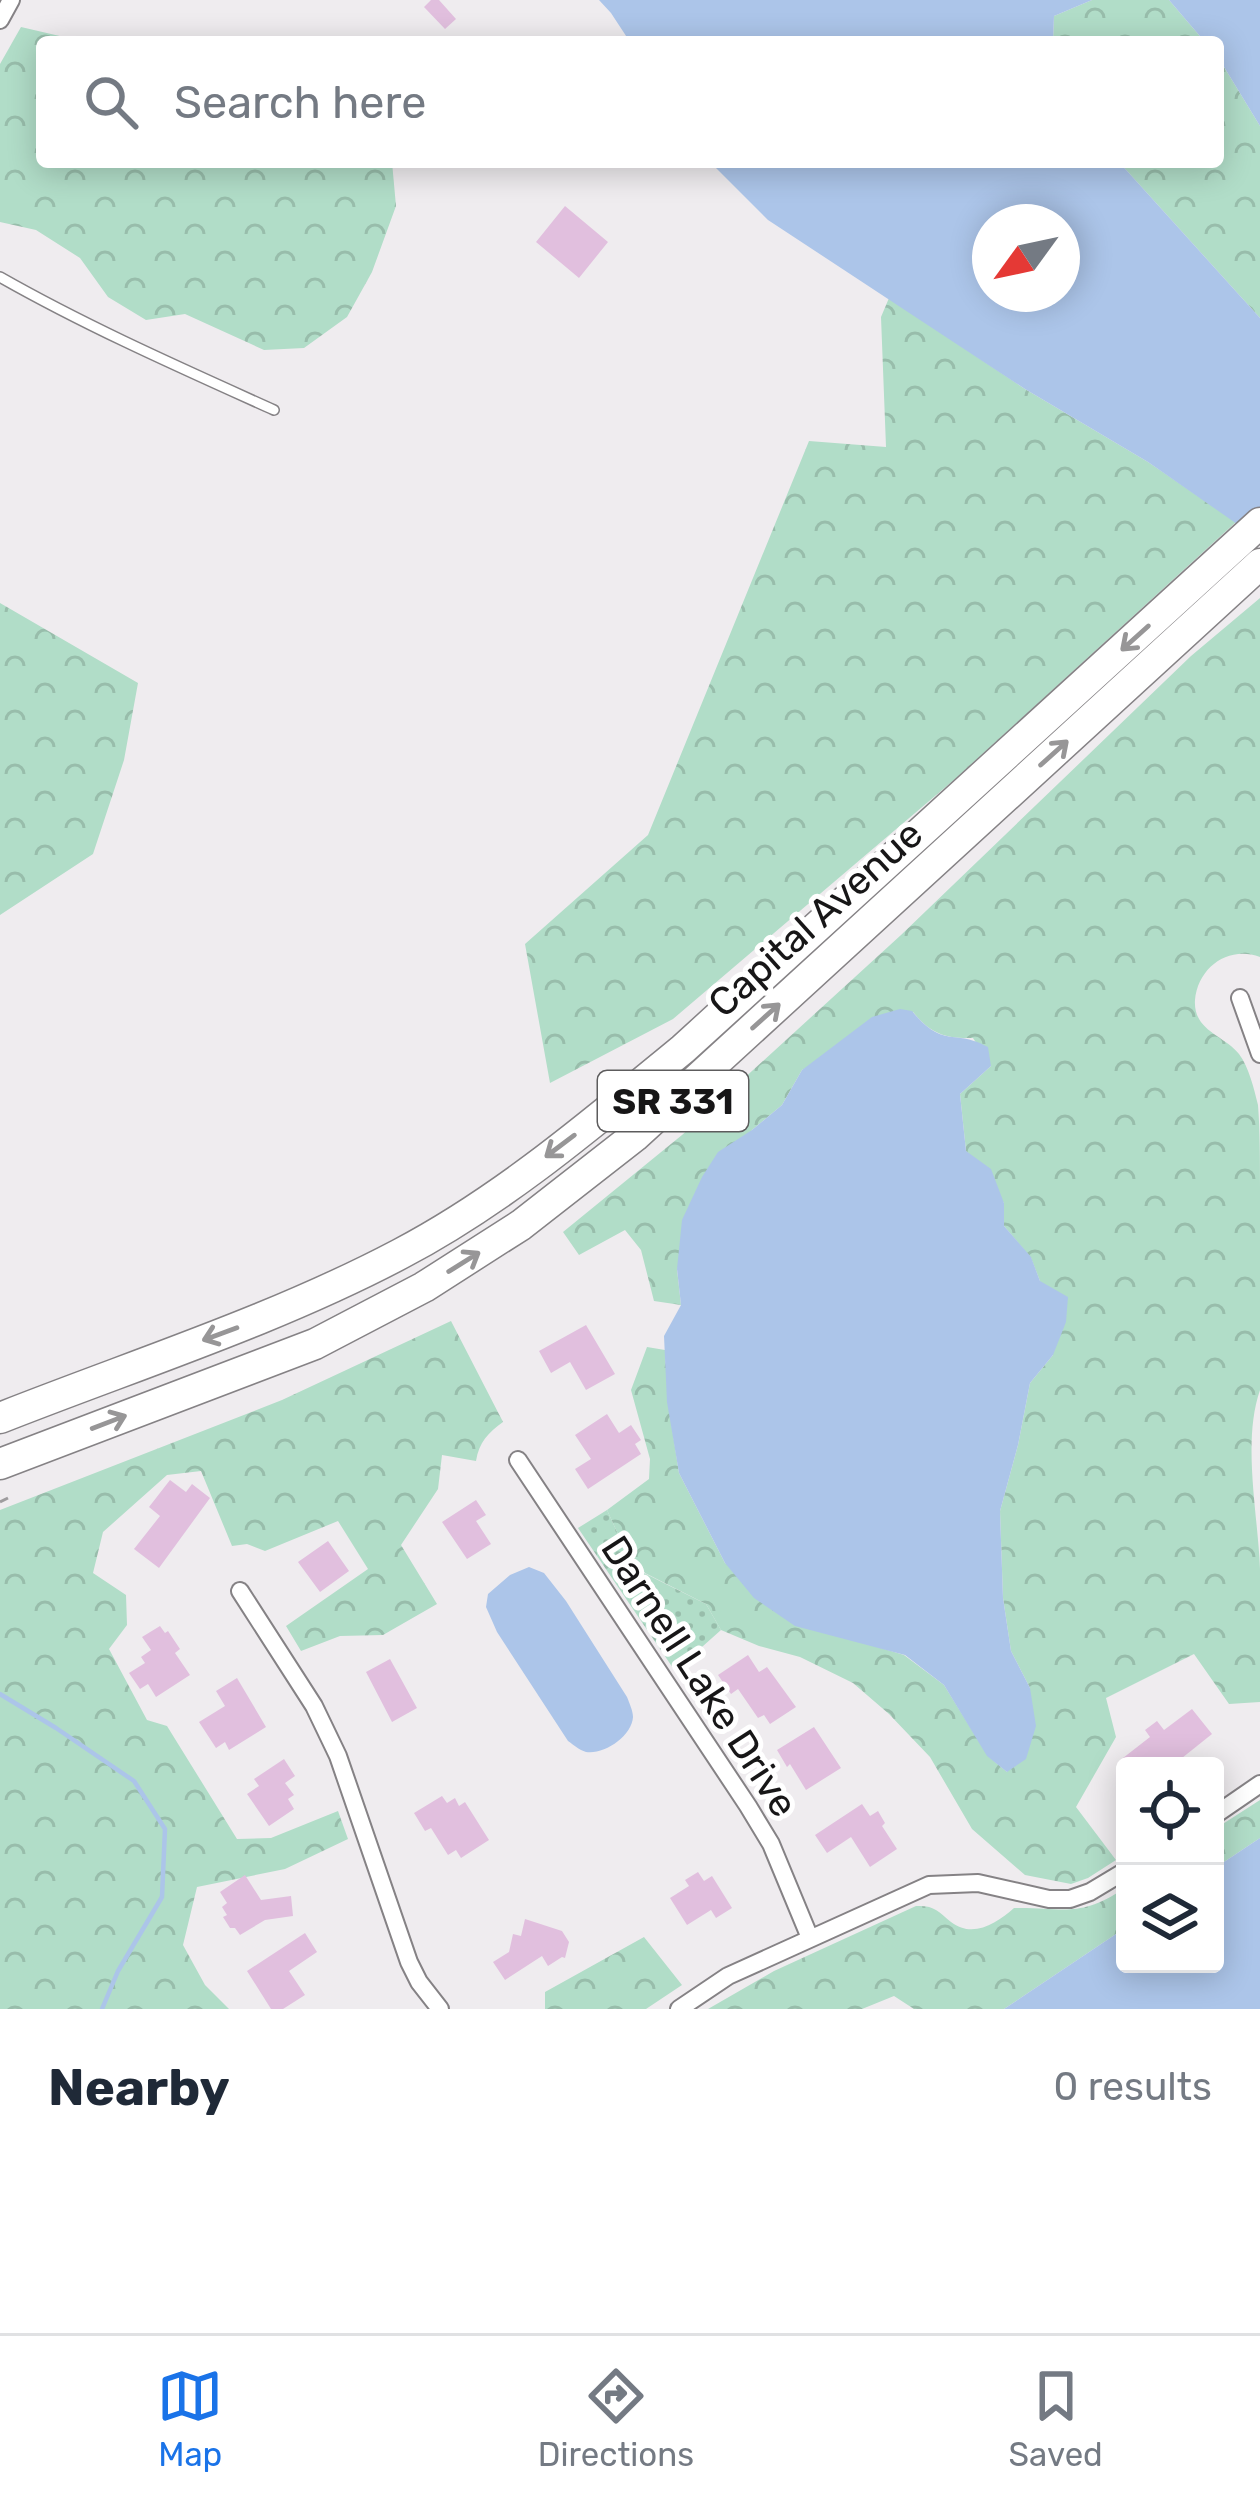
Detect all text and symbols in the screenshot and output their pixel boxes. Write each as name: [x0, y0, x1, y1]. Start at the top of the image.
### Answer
search box: [36, 36, 1224, 168]
icon: search: [78, 69, 144, 135]
text: Search here: [174, 76, 426, 129]
north arrow: [972, 204, 1080, 312]
one-way arrow: [1121, 624, 1151, 651]
one-way arrow: [1038, 740, 1068, 768]
street label: Capital Avenue: [699, 811, 932, 1027]
one-way arrow: [750, 1003, 780, 1030]
road number: SR 331: [598, 1071, 748, 1131]
one-way arrow: [544, 1133, 577, 1159]
one-way arrow: [446, 1250, 480, 1274]
one-way arrow: [202, 1325, 239, 1346]
one-way arrow: [90, 1410, 127, 1432]
street label: Darnell Lake Drive: [591, 1528, 807, 1825]
map controls: [1116, 1757, 1224, 1973]
button: locate: [1116, 1757, 1224, 1865]
button: layers: [1116, 1865, 1224, 1973]
text: Nearby: [48, 2057, 230, 2118]
text: 0 results: [1053, 2064, 1212, 2110]
tab: Map: [157, 2363, 223, 2474]
tab: Directions: [538, 2363, 694, 2474]
tab: Saved: [1009, 2363, 1103, 2474]

